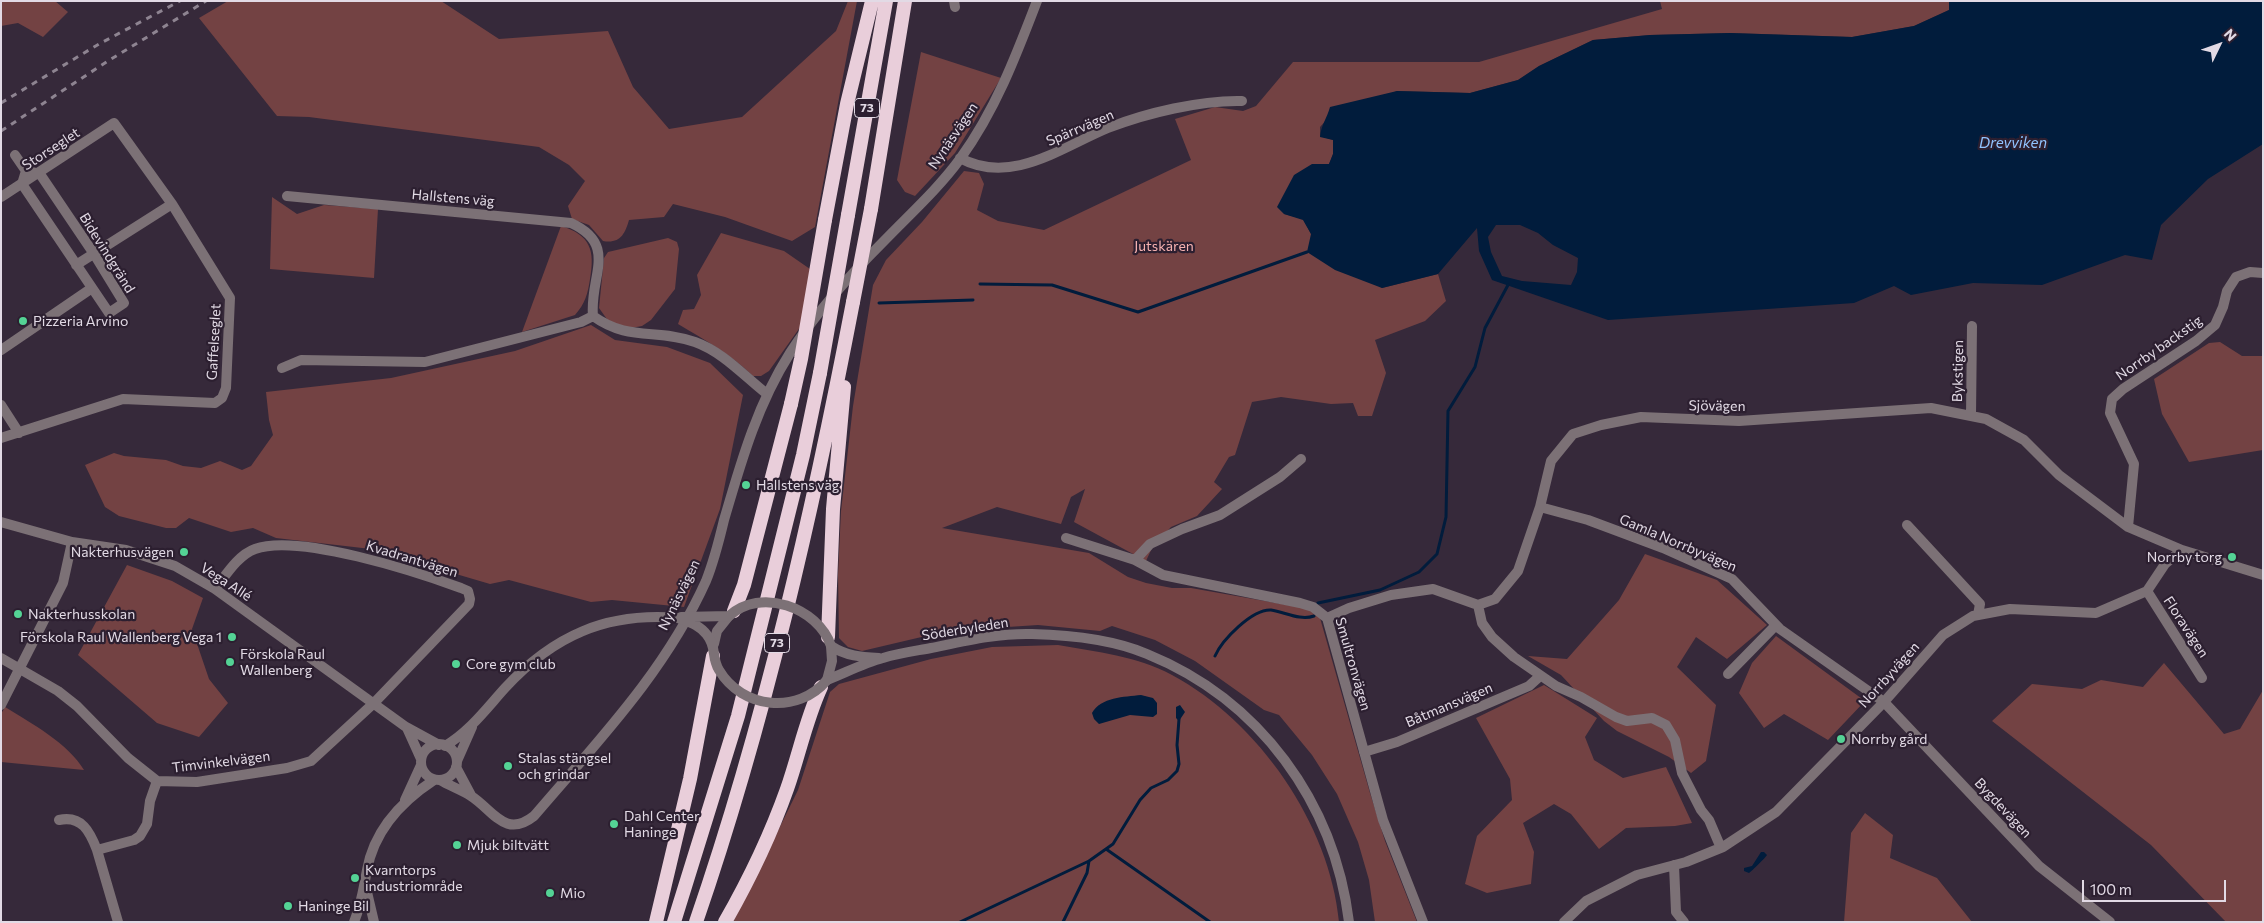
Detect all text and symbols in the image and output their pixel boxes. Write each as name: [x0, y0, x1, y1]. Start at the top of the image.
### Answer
north arrow: [2194, 20, 2244, 70]
text: N: [2221, 25, 2240, 44]
road number: 73: [854, 99, 880, 118]
street label: Nynäsvägen: [925, 100, 981, 172]
street label: Spärrvägen: [1044, 106, 1116, 150]
street label: Storseglet: [19, 124, 83, 174]
water label: Drevviken: [1979, 134, 2047, 152]
street label: Hallstens väg: [411, 186, 495, 210]
street label: Bidevindgränd: [76, 210, 138, 296]
park label: Jutskären: [1134, 238, 1194, 254]
street label: Gaffelseglet: [204, 303, 224, 381]
street label: Norrby backstig: [2113, 312, 2205, 384]
place label: Pizzeria Arvino: [33, 313, 128, 329]
marker: Pizzeria Arvino: [17, 315, 29, 327]
street label: Bykstigen: [1949, 340, 1967, 402]
street label: Sjövägen: [1688, 397, 1746, 415]
place label: Hallstens väg: [756, 477, 839, 493]
marker: Hallstens väg: [740, 479, 752, 491]
street label: Gamla Norrbyvägen: [1617, 511, 1739, 575]
street label: Kvadrantvägen: [364, 537, 460, 581]
place label: Nakterhusvägen: [71, 544, 174, 560]
marker: Nakterhusvägen: [178, 546, 190, 558]
place label: Norrby torg: [2147, 549, 2222, 565]
marker: Norrby torg: [2226, 551, 2238, 563]
street label: Nynäsvägen: [655, 557, 703, 633]
street label: Vega Allé: [197, 559, 255, 605]
street label: Floravägen: [2160, 593, 2212, 661]
place label: Nakterhusskolan: [28, 606, 135, 622]
marker: Nakterhusskolan: [12, 608, 24, 620]
street label: Söderbyleden: [921, 614, 1009, 644]
street label: Smultronvägen: [1332, 615, 1374, 713]
place label: Förskola Raul Wallenberg Vega 1: [20, 629, 222, 645]
marker: Förskola Raul Wallenberg Vega 1: [226, 631, 238, 643]
road number: 73: [764, 634, 790, 652]
street label: Norrbyvägen: [1855, 639, 1923, 711]
place label: Förskola Raul Wallenberg: [240, 646, 325, 679]
marker: Förskola Raul Wallenberg: [224, 656, 236, 668]
place label: Core gym club: [466, 656, 556, 672]
marker: Core gym club: [450, 658, 462, 670]
street label: Båtmansvägen: [1403, 679, 1495, 731]
place label: Norrby gård: [1851, 731, 1927, 747]
marker: Norrby gård: [1835, 733, 1847, 745]
street label: Timvinkelvägen: [171, 748, 271, 776]
place label: Stalas stängsel och grindar: [518, 750, 611, 782]
marker: Stalas stängsel och grindar: [502, 760, 514, 772]
street label: Bygdevägen: [1971, 774, 2035, 842]
place label: Dahl Center Haninge: [624, 808, 700, 840]
marker: Dahl Center Haninge: [608, 818, 620, 830]
place label: Mjuk biltvätt: [467, 837, 549, 853]
marker: Mjuk biltvätt: [451, 839, 463, 851]
place label: Kvarntorps industriområde: [365, 862, 463, 894]
scale bar: [2084, 870, 2228, 902]
marker: Kvarntorps industriområde: [349, 872, 361, 884]
text: 100 m: [2090, 880, 2132, 898]
place label: Mio: [560, 885, 585, 901]
marker: Mio: [544, 887, 556, 899]
place label: Haninge Bil: [298, 898, 369, 914]
marker: Haninge Bil: [282, 900, 294, 912]

